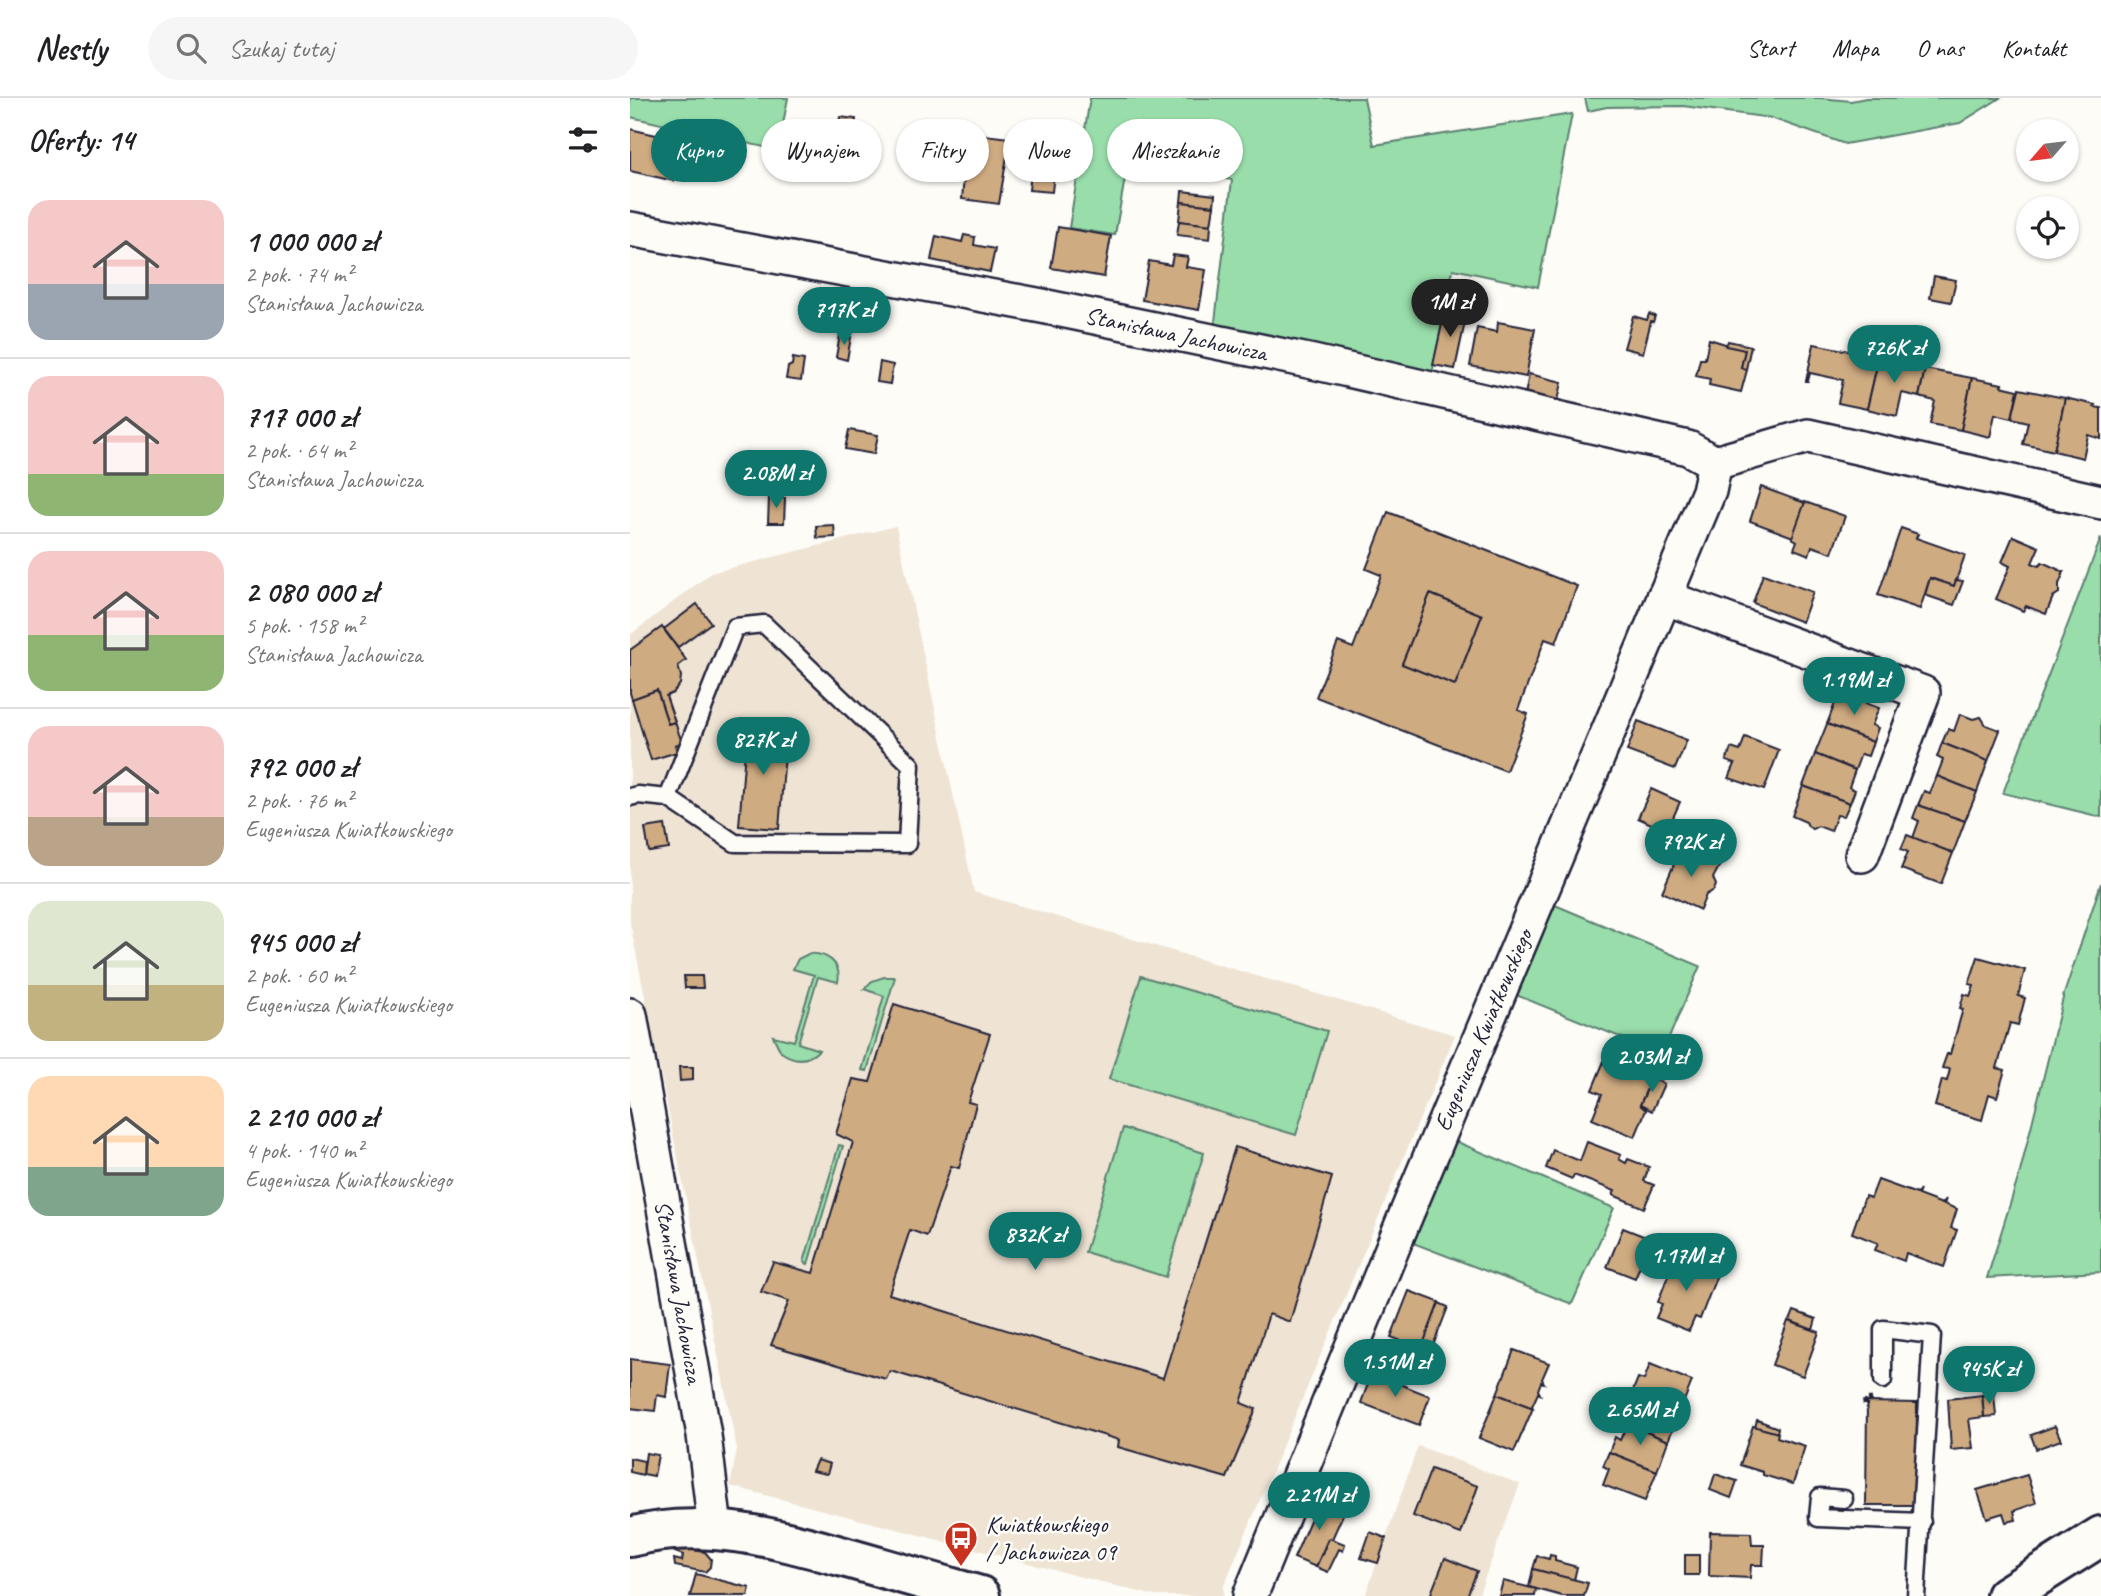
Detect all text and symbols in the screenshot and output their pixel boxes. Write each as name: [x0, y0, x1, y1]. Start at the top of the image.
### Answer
search box: [148, 17, 638, 80]
text: Nestly: [35, 27, 106, 69]
icon: search: [172, 29, 210, 67]
text: Szukaj tutaj: [228, 32, 334, 65]
text: Start: [1747, 33, 1794, 63]
text: Mapa: [1832, 33, 1879, 63]
text: O nas: [1917, 33, 1964, 63]
text: Kontakt: [2002, 33, 2066, 63]
chip: Kupno: [651, 119, 747, 182]
chip: Wynajem: [761, 119, 882, 182]
chip: Filtry: [896, 119, 989, 182]
chip: Nowe: [1003, 119, 1093, 182]
chip: Mieszkanie: [1107, 119, 1243, 182]
north arrow: [2016, 119, 2079, 182]
map controls: [2016, 119, 2079, 259]
text: Oferty: 14: [28, 121, 134, 159]
icon: filters: [564, 121, 602, 159]
button: locate: [2016, 196, 2079, 259]
text: 1 000 000 zł: [245, 222, 377, 260]
icon: home: [84, 228, 168, 312]
text: 2 pok. · 74 m²: [245, 260, 353, 289]
pin: 1M zł: [1401, 280, 1499, 339]
text: 1M zł: [1427, 287, 1473, 316]
pin: 717K zł: [779, 288, 909, 347]
text: Stanisława Jachowicza: [245, 289, 422, 318]
text: 717K zł: [814, 295, 874, 324]
street label: Stanisława Jachowicza: [1082, 300, 1272, 368]
pin: 726K zł: [1829, 326, 1959, 385]
text: 726K zł: [1863, 333, 1925, 362]
text: 717 000 zł: [245, 398, 356, 436]
icon: home: [84, 404, 168, 488]
text: 2 pok. · 64 m²: [245, 436, 353, 465]
pin: 2.08M zł: [704, 450, 848, 510]
text: 2.08M zł: [741, 458, 811, 487]
text: Stanisława Jachowicza: [245, 465, 422, 494]
text: 2 080 000 zł: [245, 573, 377, 611]
icon: home: [84, 579, 168, 663]
text: 5 pok. · 158 m²: [245, 611, 363, 640]
text: Stanisława Jachowicza: [245, 640, 422, 669]
pin: 1.19M zł: [1782, 658, 1926, 717]
text: 1.19M zł: [1819, 665, 1889, 694]
pin: 827K zł: [698, 718, 828, 777]
text: 827K zł: [733, 725, 793, 754]
text: 792 000 zł: [245, 748, 356, 786]
icon: home: [84, 754, 168, 838]
text: 2 pok. · 76 m²: [245, 786, 353, 815]
text: Eugeniusza Kwiatkowskiego: [245, 815, 452, 844]
pin: 792K zł: [1626, 820, 1756, 879]
text: 792K zł: [1661, 827, 1721, 856]
street label: Eugeniusza Kwiatkowskiego: [1427, 922, 1540, 1135]
text: 945 000 zł: [245, 923, 356, 961]
icon: home: [84, 929, 168, 1013]
text: 2 pok. · 60 m²: [245, 961, 353, 990]
text: Eugeniusza Kwiatkowskiego: [245, 990, 452, 1019]
pin: 2.03M zł: [1580, 1034, 1724, 1094]
text: 2.03M zł: [1617, 1042, 1687, 1071]
text: 2 210 000 zł: [245, 1098, 377, 1136]
icon: home: [84, 1104, 168, 1188]
text: 4 pok. · 140 m²: [245, 1136, 363, 1165]
text: Eugeniusza Kwiatkowskiego: [245, 1165, 452, 1194]
street label: Stanisława Jachowicza: [648, 1198, 710, 1388]
pin: 832K zł: [970, 1212, 1100, 1272]
text: 832K zł: [1005, 1220, 1065, 1249]
pin: 1.17M zł: [1614, 1234, 1758, 1293]
text: 1.17M zł: [1651, 1241, 1721, 1270]
pin: 1.51M zł: [1323, 1340, 1467, 1399]
pin: 945K zł: [1924, 1346, 2054, 1406]
text: 1.51M zł: [1360, 1347, 1430, 1376]
text: 945K zł: [1959, 1354, 2019, 1383]
pin: 2.65M zł: [1568, 1388, 1712, 1447]
text: 2.65M zł: [1605, 1395, 1675, 1424]
pin: 2.21M zł: [1247, 1472, 1391, 1532]
text: 2.21M zł: [1284, 1480, 1354, 1509]
place label: Kwiatkowskiego / Jachowicza 09: [986, 1509, 1118, 1567]
bus stop icon: Kwiatkowskiego / Jachowicza 09: [942, 1519, 980, 1568]

